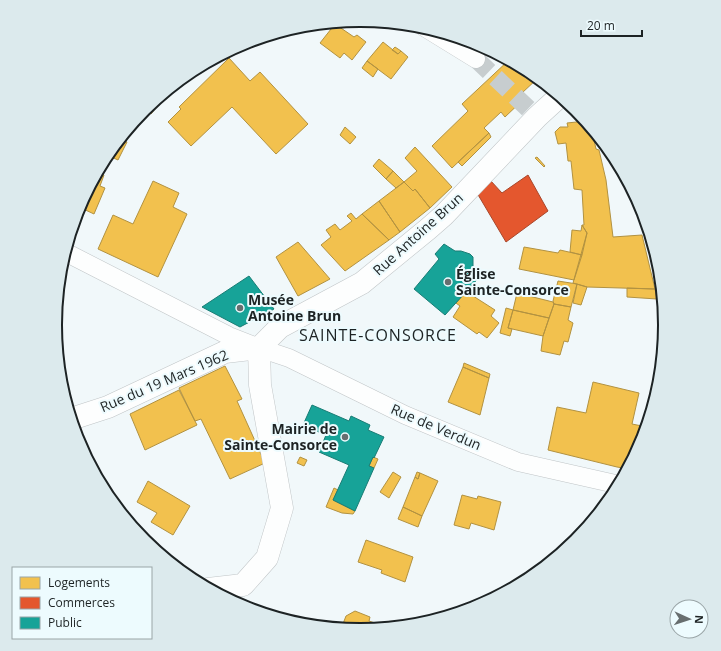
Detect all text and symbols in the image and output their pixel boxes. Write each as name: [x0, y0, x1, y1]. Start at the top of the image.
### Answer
scale bar: [581, 12, 642, 38]
text: 20 m: [587, 17, 615, 34]
street label: Rue Antoine Brun: [369, 188, 467, 279]
place label: Église Sainte-Consorce: [456, 264, 569, 299]
marker: Église Sainte-Consorce: [443, 277, 453, 287]
place label: Musée Antoine Brun: [248, 290, 341, 325]
marker: Musée Antoine Brun: [235, 303, 245, 313]
district label: SAINTE-CONSORCE: [299, 324, 457, 346]
street label: Rue du 19 Mars 1962: [97, 345, 231, 416]
street label: Rue de Verdun: [388, 399, 484, 454]
place label: Mairie de Sainte-Consorce: [224, 419, 337, 454]
marker: Mairie de Sainte-Consorce: [340, 432, 350, 442]
legend: [12, 567, 152, 639]
text: Logements: [48, 574, 110, 591]
text: Commerces: [48, 594, 115, 611]
north arrow: [669, 599, 709, 639]
text: Public: [48, 614, 82, 631]
text: N: [692, 615, 707, 624]

